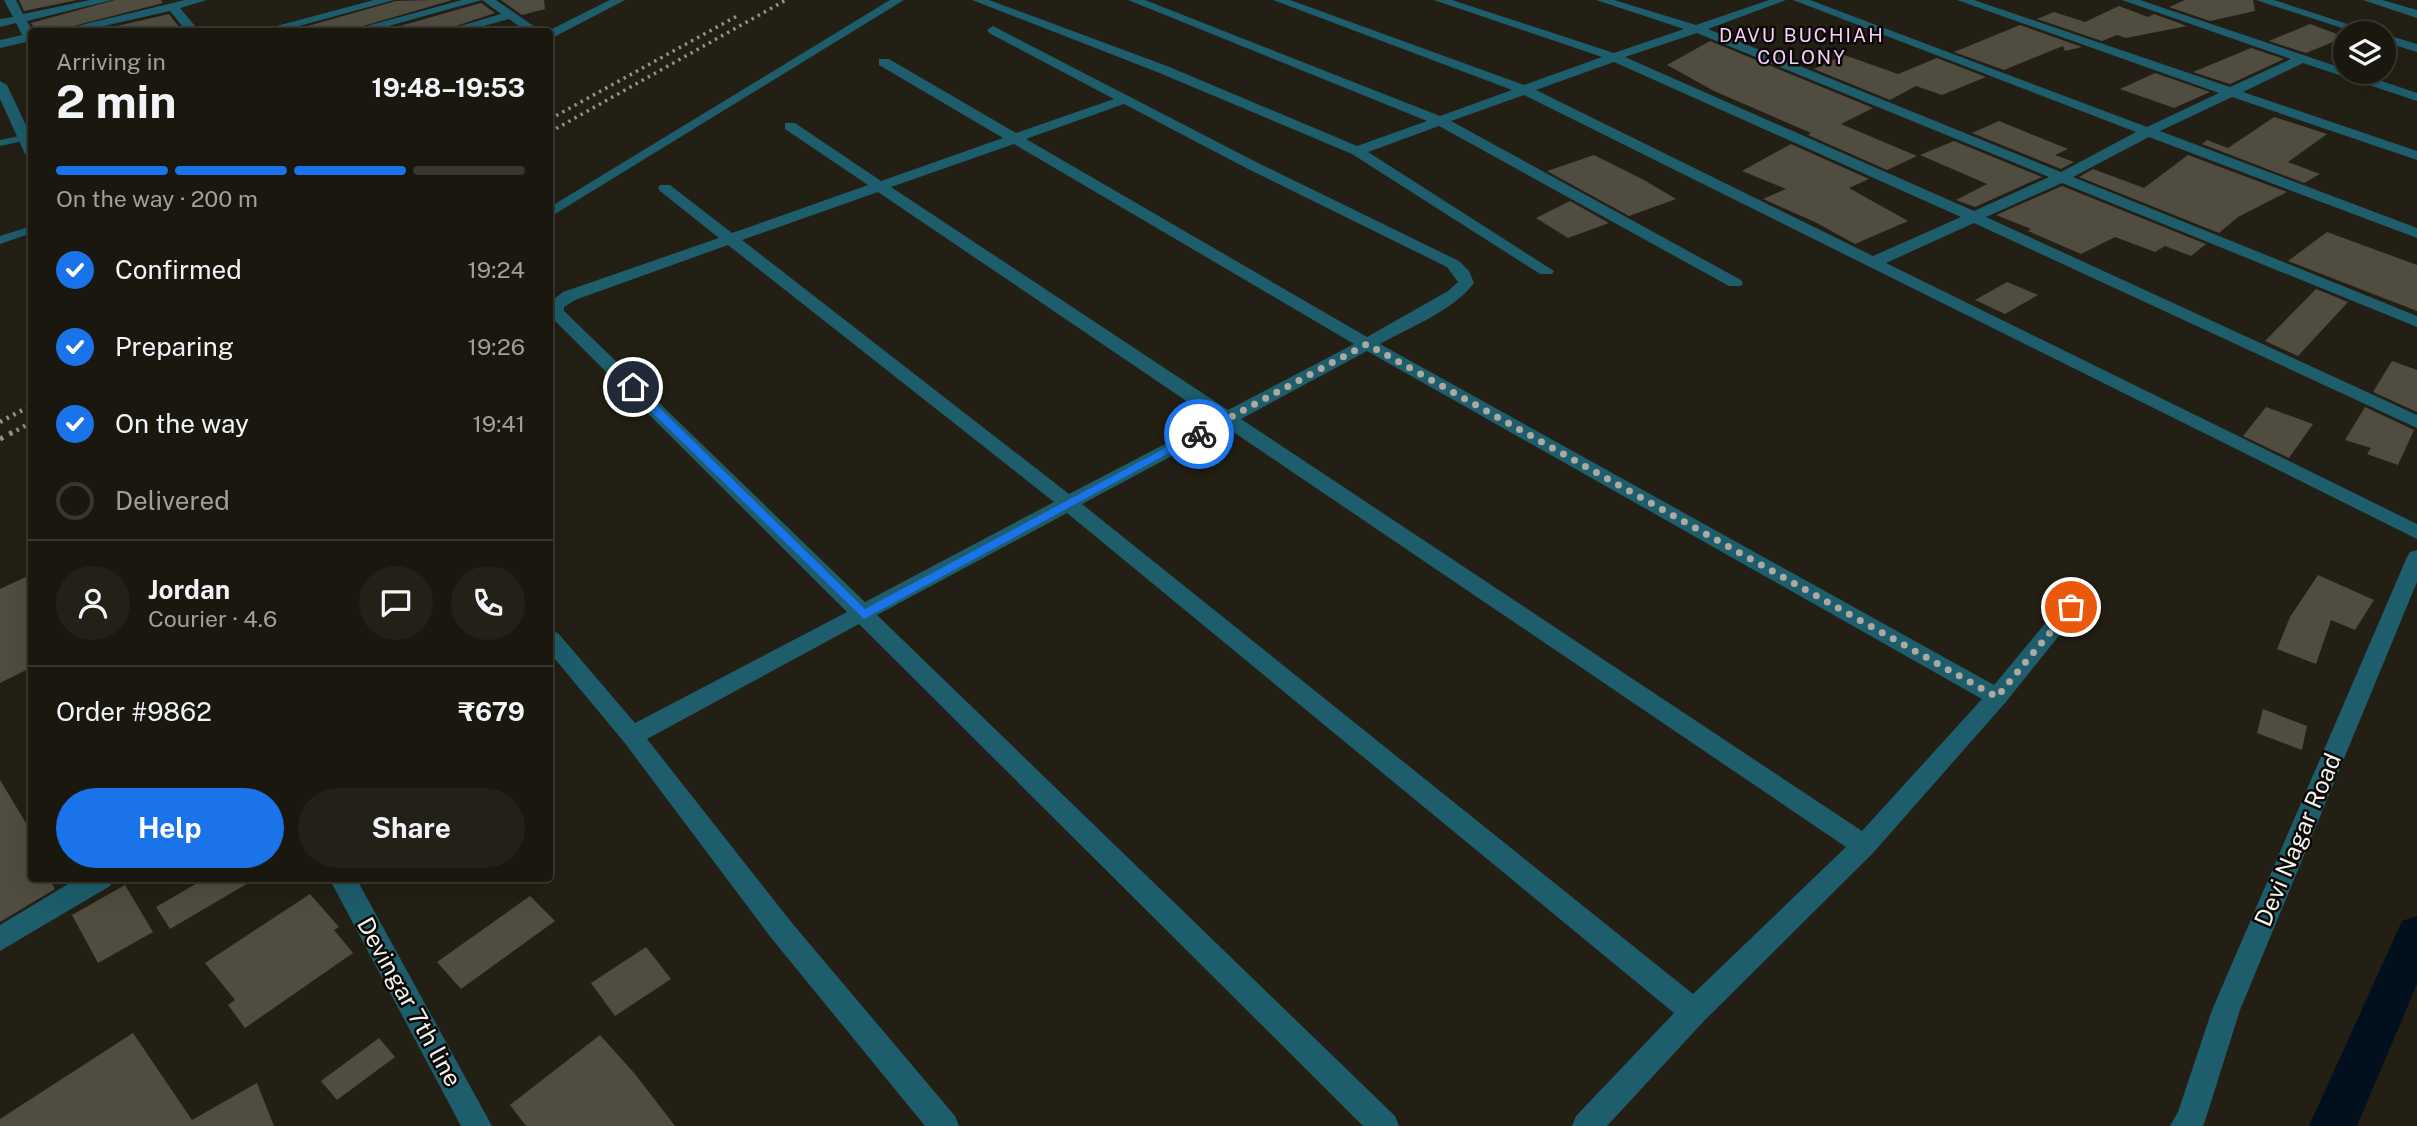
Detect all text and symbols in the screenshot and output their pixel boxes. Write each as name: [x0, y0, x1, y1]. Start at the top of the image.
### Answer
map controls: [2333, 21, 2396, 84]
button: layers: [2333, 21, 2396, 84]
district label: DAVU BUCHIAH COLONY: [1719, 24, 1885, 68]
text: Arriving in: [56, 48, 166, 75]
text: 19:48–19:53: [372, 72, 525, 103]
text: 2 min: [56, 74, 176, 128]
text: On the way · 200 m: [56, 185, 258, 212]
icon: check: [56, 251, 94, 289]
text: Confirmed: [115, 254, 242, 285]
text: 19:24: [467, 256, 525, 283]
icon: check: [56, 328, 94, 366]
text: Preparing: [115, 331, 234, 362]
text: 19:26: [468, 333, 525, 360]
pin: [603, 357, 663, 417]
icon: home: [614, 368, 652, 406]
courier: [1164, 399, 1234, 469]
icon: check: [56, 405, 94, 443]
text: On the way: [115, 408, 249, 439]
text: 19:41: [472, 410, 525, 437]
icon: bike: [1180, 415, 1218, 453]
text: Delivered: [115, 485, 230, 516]
button: person: [56, 566, 130, 640]
button: chat: [359, 566, 433, 640]
button: phone: [451, 566, 525, 640]
text: Jordan: [148, 574, 230, 605]
pin: [2041, 577, 2101, 637]
icon: bag: [2052, 588, 2090, 626]
text: Courier · 4.6: [148, 605, 277, 632]
text: Order #9862: [56, 696, 212, 727]
text: ₹679: [458, 696, 525, 727]
street label: Devi Nagar Road: [2248, 749, 2346, 930]
button: Help: [56, 788, 284, 868]
button: Share: [298, 788, 525, 868]
street label: Devingar 7th line: [352, 912, 468, 1091]

